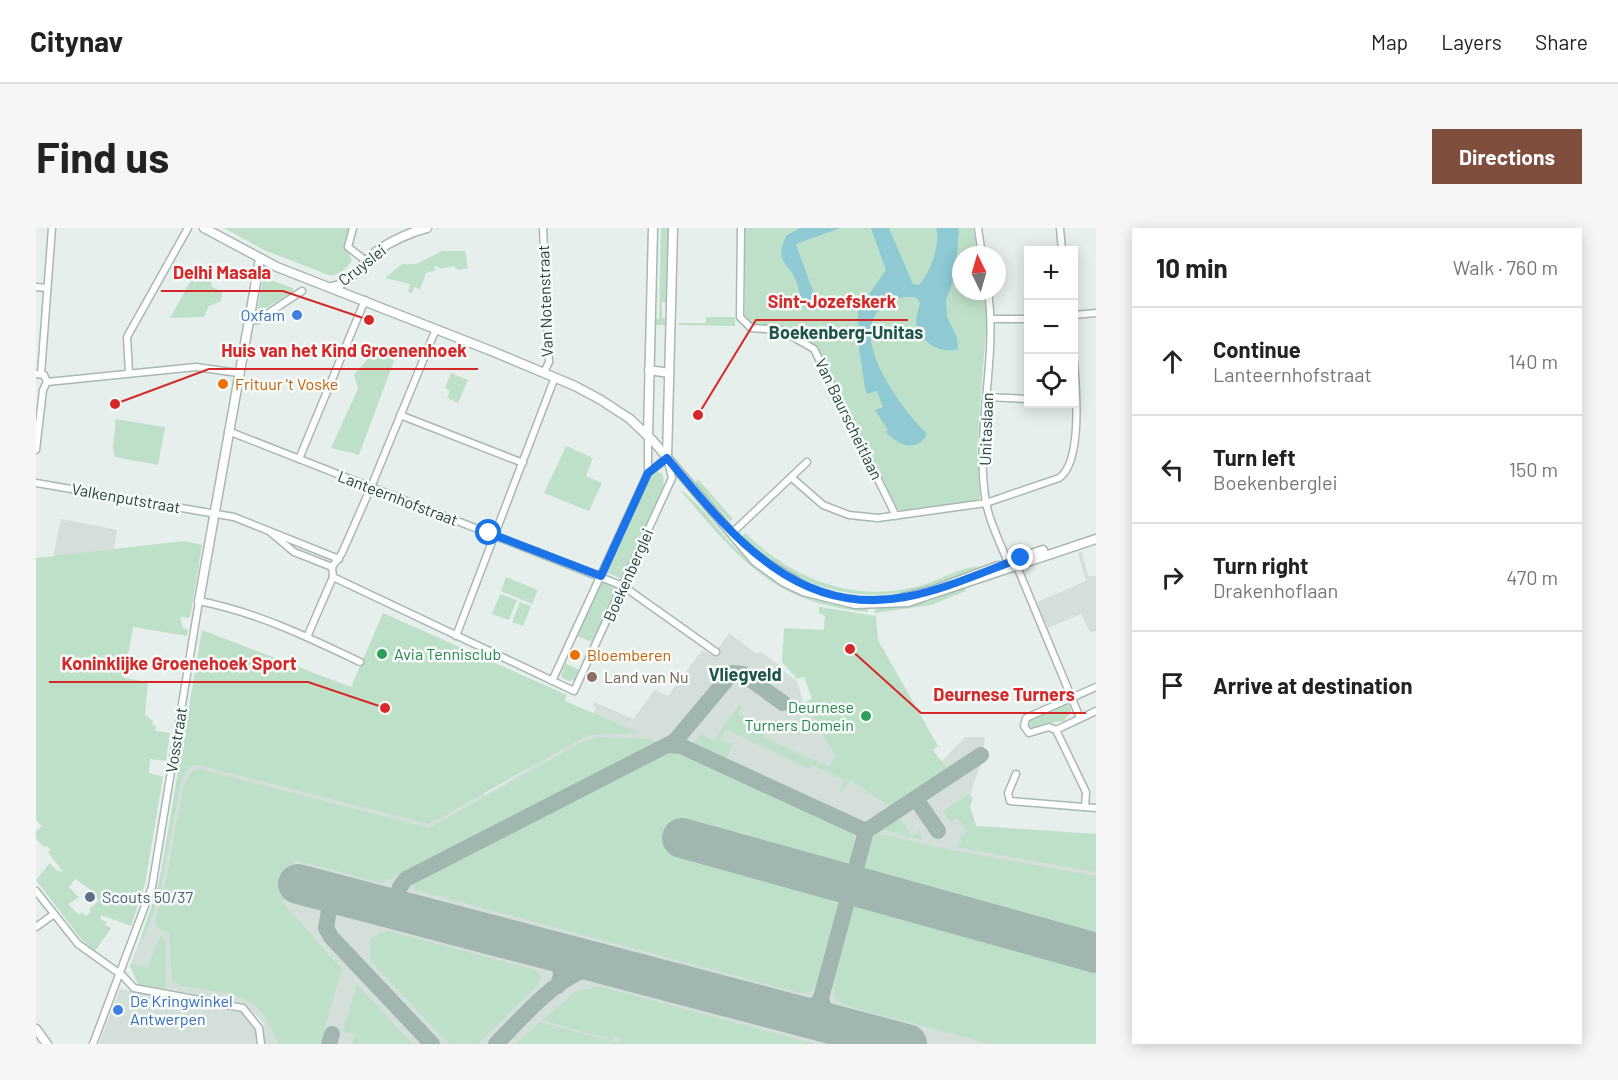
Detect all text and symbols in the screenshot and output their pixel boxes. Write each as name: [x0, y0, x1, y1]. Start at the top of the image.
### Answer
text: Citynav: [30, 24, 123, 58]
text: Map: [1371, 29, 1408, 54]
text: Layers: [1441, 29, 1502, 54]
text: Share: [1535, 29, 1588, 54]
button: Directions: [1432, 129, 1582, 184]
text: Find us: [36, 131, 169, 181]
street label: Cruyslei: [334, 240, 389, 289]
street label: Van Notenstraat: [533, 245, 556, 357]
north arrow: [952, 246, 1006, 300]
map controls: [1024, 246, 1078, 408]
button: +: [1024, 246, 1078, 300]
text: 10 min: [1156, 252, 1228, 283]
callout: Delhi Masala: [161, 255, 283, 291]
text: Walk · 760 m: [1453, 255, 1558, 279]
text: Delhi Masala: [173, 261, 271, 283]
callout: Sint-Jozefskerk: [756, 284, 908, 320]
text: Sint-Jozefskerk: [768, 290, 897, 312]
button: −: [1024, 300, 1078, 354]
place label: Oxfam: [241, 305, 285, 324]
marker: Oxfam: [290, 308, 304, 322]
district label: Boekenberg-Unitas: [769, 321, 923, 343]
callout: Huis van het Kind Groenenhoek: [209, 333, 478, 369]
text: Continue: [1213, 336, 1301, 362]
text: Huis van het Kind Groenenhoek: [221, 339, 467, 361]
icon: ahead: [1156, 345, 1189, 378]
text: 140 m: [1508, 349, 1558, 373]
button: locate: [1024, 354, 1078, 408]
street label: Van Baurscheitlaan: [812, 355, 887, 483]
text: Lanteernhofstraat: [1213, 362, 1372, 386]
place label: Frituur 't Voske: [235, 374, 338, 393]
marker: Frituur 't Voske: [216, 377, 230, 391]
street label: Unitaslaan: [975, 392, 996, 466]
text: Turn left: [1213, 444, 1296, 470]
icon: left: [1156, 453, 1189, 486]
text: 150 m: [1509, 457, 1558, 481]
street label: Lanteernhofstraat: [336, 466, 461, 529]
text: Boekenberglei: [1213, 470, 1338, 494]
street label: Valkenputstraat: [70, 479, 182, 516]
route start: [475, 519, 501, 545]
street label: Boekenberglei: [599, 525, 657, 624]
route end: [1007, 544, 1033, 570]
text: Turn right: [1213, 552, 1308, 578]
icon: right: [1156, 561, 1189, 594]
text: 470 m: [1506, 565, 1558, 589]
text: Drakenhoflaan: [1213, 578, 1338, 602]
place label: Avia Tennisclub: [394, 644, 501, 663]
place label: Bloemberen: [587, 645, 671, 664]
callout: Koninklijke Groenehoek Sport: [49, 646, 308, 682]
marker: Avia Tennisclub: [375, 647, 389, 661]
marker: Bloemberen: [568, 648, 582, 662]
text: Koninklijke Groenehoek Sport: [62, 652, 297, 674]
district label: Vliegveld: [708, 663, 782, 685]
place label: Land van Nu: [604, 667, 689, 686]
icon: arrive: [1156, 669, 1189, 702]
marker: Land van Nu: [585, 670, 599, 684]
text: Arrive at destination: [1213, 672, 1412, 698]
callout: Deurnese Turners: [921, 677, 1086, 713]
text: Deurnese Turners: [933, 683, 1075, 705]
place label: Deurnese Turners Domein: [745, 697, 854, 734]
street label: Vosstraat: [161, 706, 190, 774]
marker: Deurnese Turners Domein: [859, 709, 873, 723]
place label: Scouts 50/37: [102, 887, 194, 906]
marker: Scouts 50/37: [83, 890, 97, 904]
place label: De Kringwinkel Antwerpen: [130, 991, 233, 1028]
marker: De Kringwinkel Antwerpen: [111, 1003, 125, 1017]

